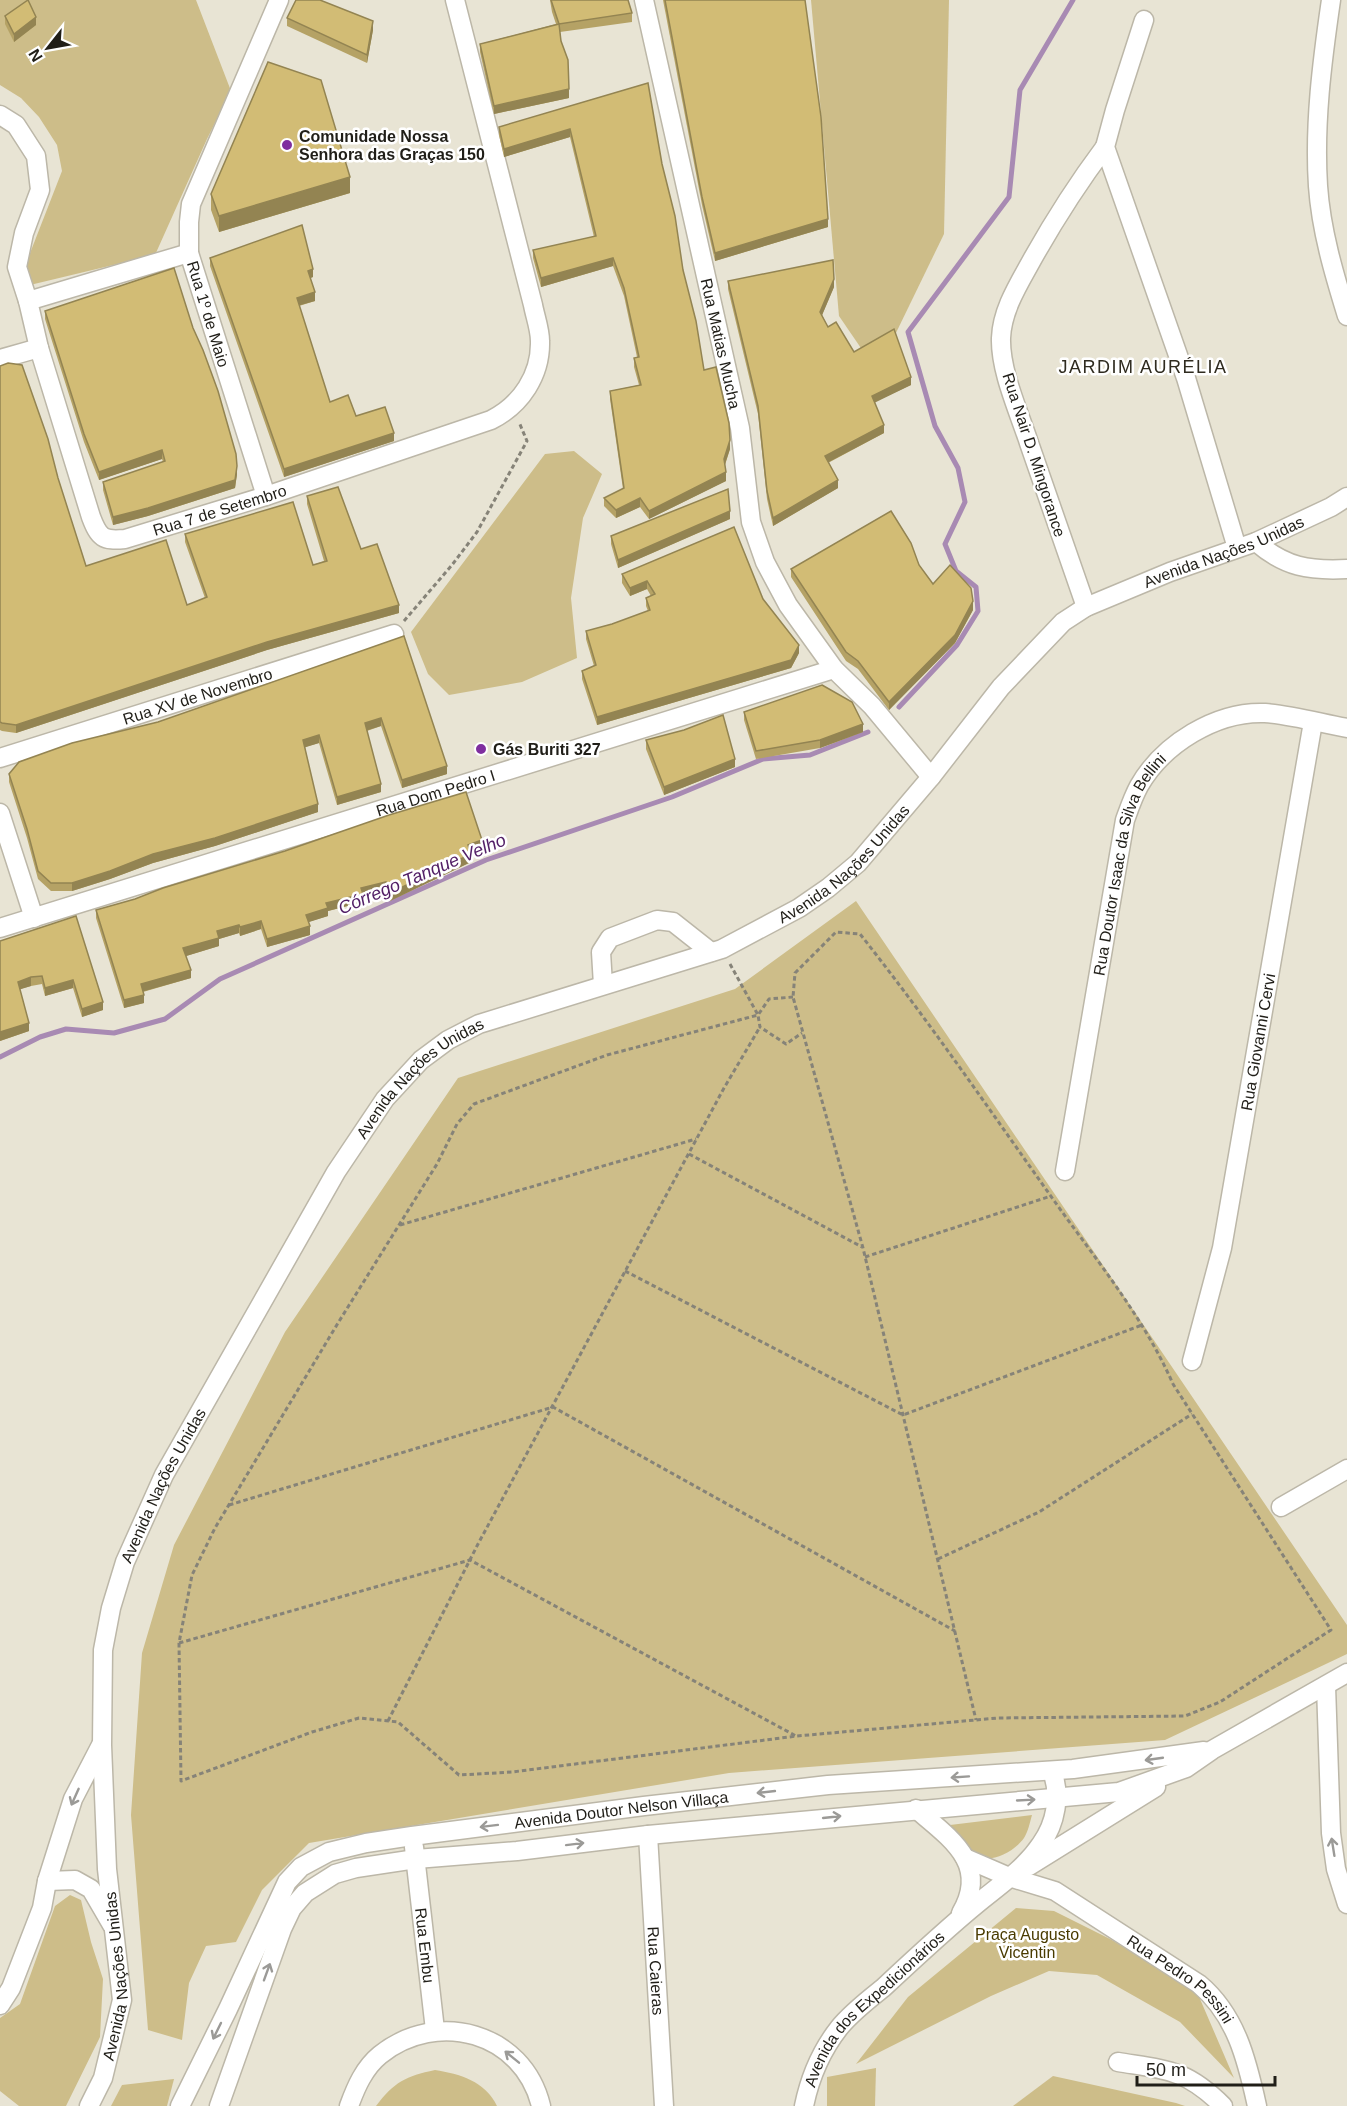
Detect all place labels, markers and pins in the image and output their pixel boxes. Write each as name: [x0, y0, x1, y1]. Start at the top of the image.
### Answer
place label: Comunidade Nossa Senhora das Graças 150: [299, 128, 485, 163]
marker: Comunidade Nossa Senhora das Graças 150: [280, 138, 294, 152]
place label: Gás Buriti 327: [493, 741, 601, 758]
marker: Gás Buriti 327: [474, 742, 488, 756]

